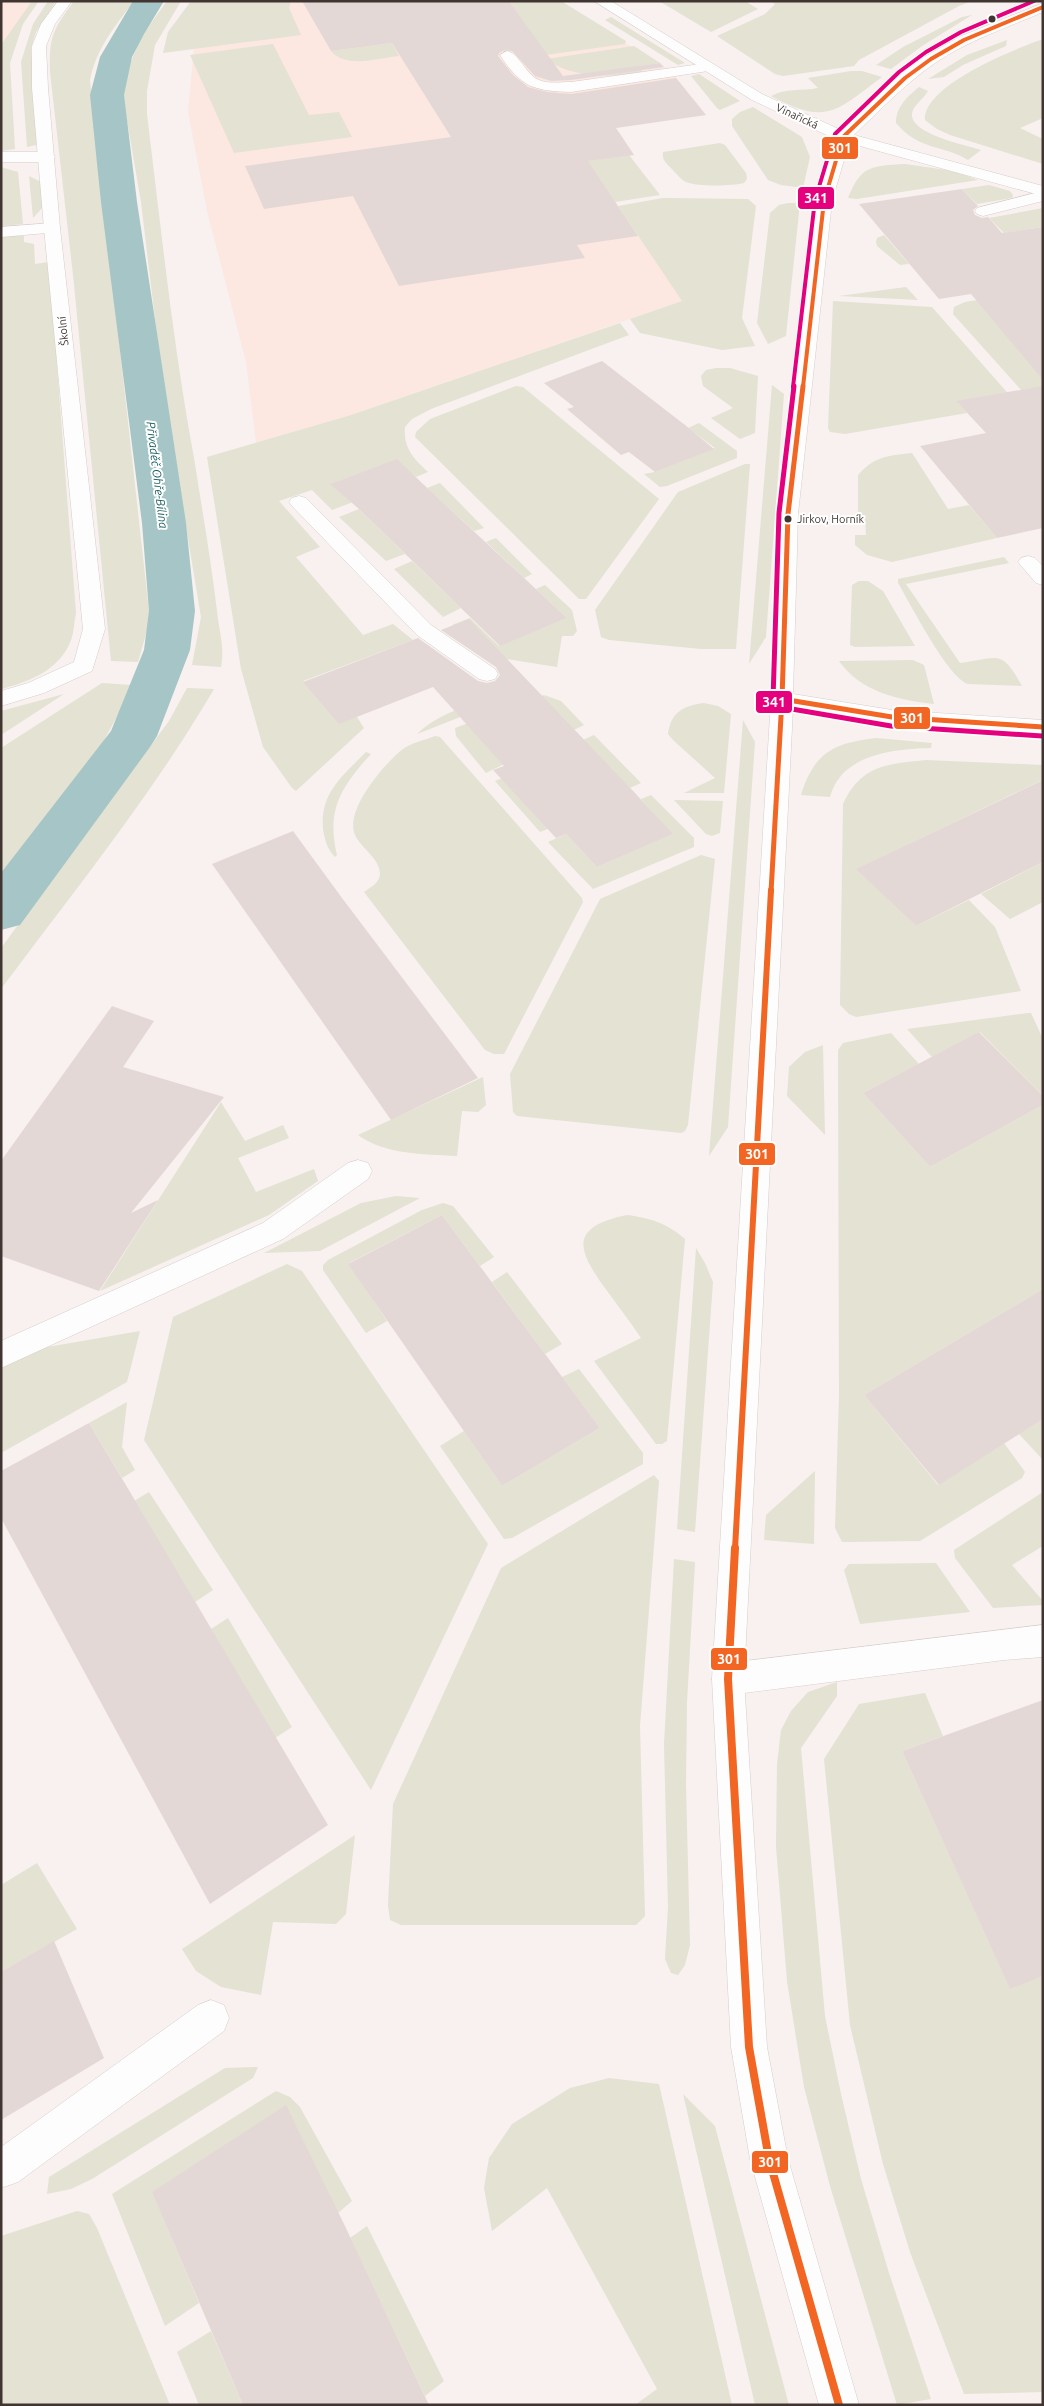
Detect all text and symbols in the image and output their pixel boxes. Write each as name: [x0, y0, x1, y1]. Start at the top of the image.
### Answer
unlabelled marker: [987, 14, 997, 24]
street label: Vinařická: [774, 101, 820, 131]
line badge: 301: [821, 136, 859, 160]
text: 301: [828, 140, 852, 156]
line badge: 341: [797, 186, 835, 210]
text: 341: [804, 190, 828, 206]
street label: Školní: [54, 315, 71, 346]
water label: Přivaděč Ohře-Bílina: [144, 421, 171, 530]
place label: Jirkov, Horník: [797, 513, 865, 525]
marker: Jirkov, Horník: [783, 514, 793, 524]
line badge: 341: [755, 690, 793, 714]
text: 341: [762, 694, 786, 710]
line badge: 301: [893, 706, 931, 730]
text: 301: [900, 710, 924, 726]
line badge: 301: [738, 1142, 776, 1166]
text: 301: [745, 1146, 769, 1162]
line badge: 301: [710, 1647, 748, 1671]
text: 301: [717, 1651, 741, 1667]
line badge: 301: [751, 2150, 789, 2174]
text: 301: [758, 2154, 782, 2170]

